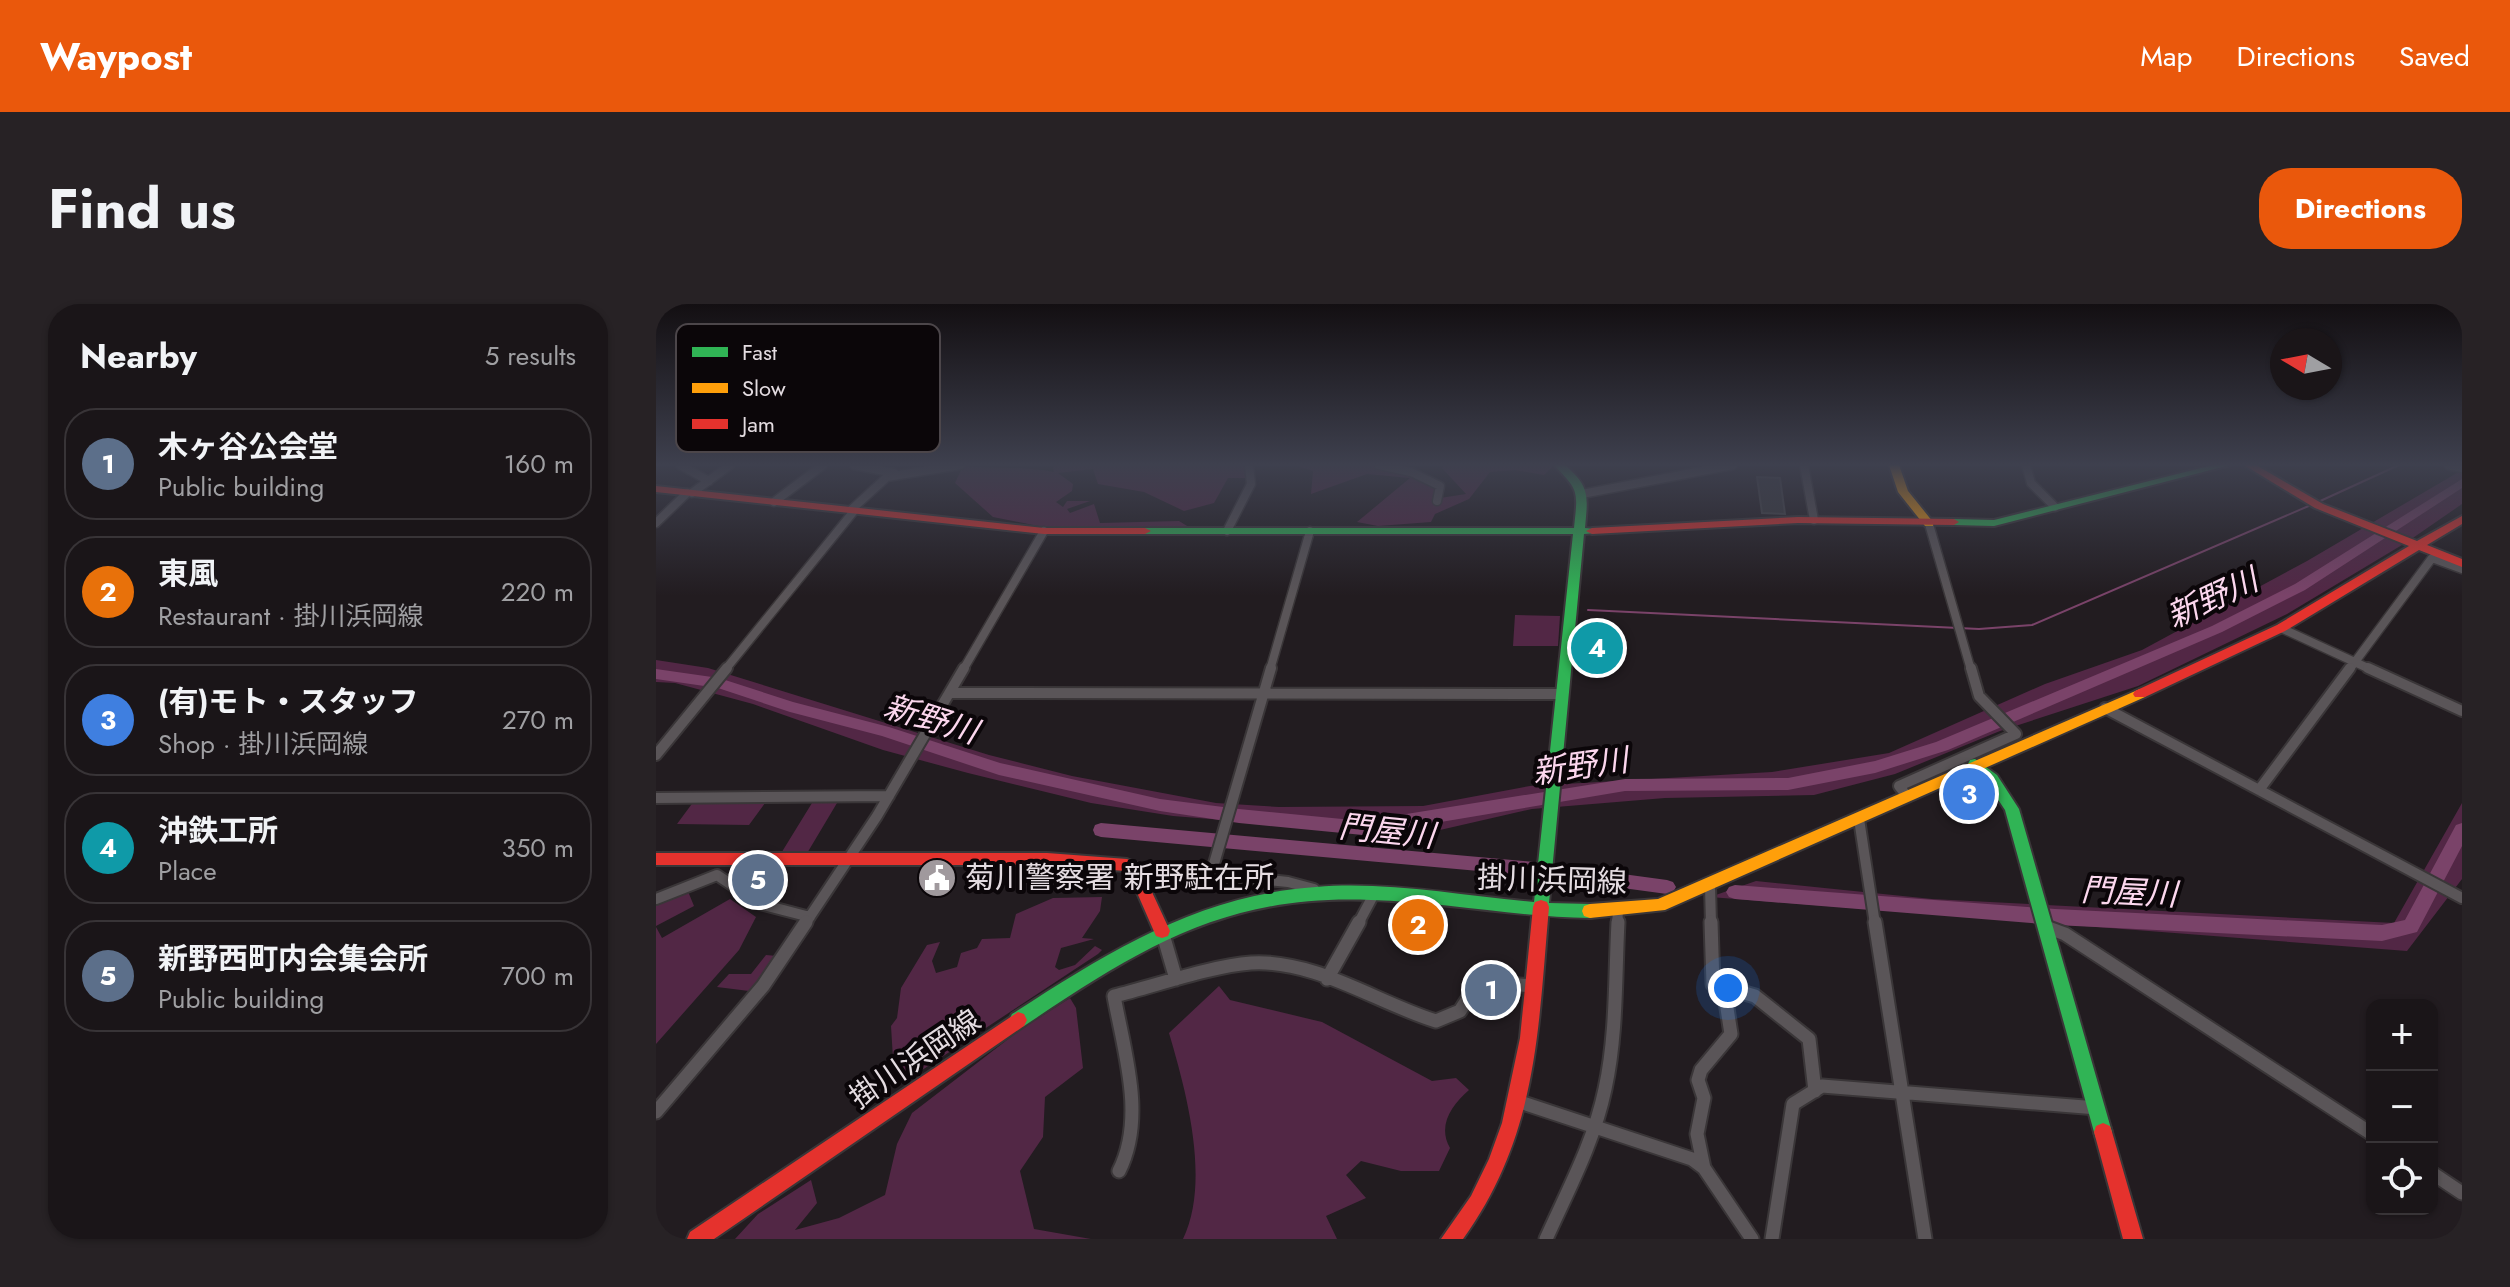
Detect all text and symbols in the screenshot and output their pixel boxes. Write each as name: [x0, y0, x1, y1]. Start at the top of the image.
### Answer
text: Waypost: [40, 29, 192, 84]
text: Map: [2140, 36, 2192, 77]
text: Directions: [2236, 36, 2355, 77]
text: Saved: [2399, 36, 2470, 77]
text: Find us: [48, 168, 236, 249]
button: Directions: [2259, 168, 2462, 249]
legend: [676, 324, 940, 452]
north arrow: [2270, 328, 2342, 400]
text: Nearby: [80, 332, 197, 381]
text: Fast: [742, 336, 778, 368]
text: 5 results: [485, 337, 576, 375]
text: Slow: [742, 372, 786, 404]
text: Jam: [739, 408, 775, 440]
text: 木ヶ谷公会堂: [158, 425, 338, 468]
text: 1: [101, 445, 115, 483]
text: 160 m: [504, 445, 574, 483]
text: Public building: [158, 468, 324, 506]
text: 東風: [158, 552, 218, 595]
water label: 新野川: [2159, 556, 2268, 639]
text: 2: [99, 573, 117, 611]
text: 220 m: [501, 573, 574, 611]
text: Restaurant · 掛川浜岡線: [158, 597, 424, 635]
pin: 4: [1571, 618, 1623, 678]
text: (有)モト・スタッフ: [158, 680, 418, 723]
water label: 新野川: [878, 683, 986, 756]
text: 3: [100, 701, 116, 739]
text: 270 m: [502, 701, 574, 739]
text: Shop · 掛川浜岡線: [158, 725, 368, 763]
water label: 新野川: [1529, 736, 1634, 795]
pin: 3: [1943, 764, 1995, 824]
water label: 門屋川: [1337, 803, 1440, 859]
text: 沖鉄工所: [158, 809, 278, 852]
text: 4: [99, 829, 117, 867]
text: 350 m: [501, 829, 574, 867]
pin: 5: [732, 850, 784, 910]
text: Place: [158, 852, 217, 890]
street label: 掛川浜岡線: [1476, 855, 1628, 904]
place label: 菊川警察署 新野駐在所: [965, 856, 1274, 899]
public building icon: 菊川警察署 新野駐在所: [916, 857, 958, 899]
water label: 門屋川: [2080, 867, 2181, 918]
pin: 2: [1392, 895, 1444, 955]
text: 新野西町内会集会所: [158, 937, 428, 980]
text: 5: [100, 957, 116, 995]
text: 700 m: [501, 957, 574, 995]
pin: 1: [1465, 960, 1517, 1020]
your location: [1708, 968, 1748, 1008]
text: Public building: [158, 980, 324, 1018]
street label: 掛川浜岡線: [841, 999, 989, 1118]
map controls: [2366, 999, 2438, 1215]
button: +: [2366, 999, 2438, 1071]
button: −: [2366, 1071, 2438, 1143]
button: locate: [2366, 1143, 2438, 1215]

